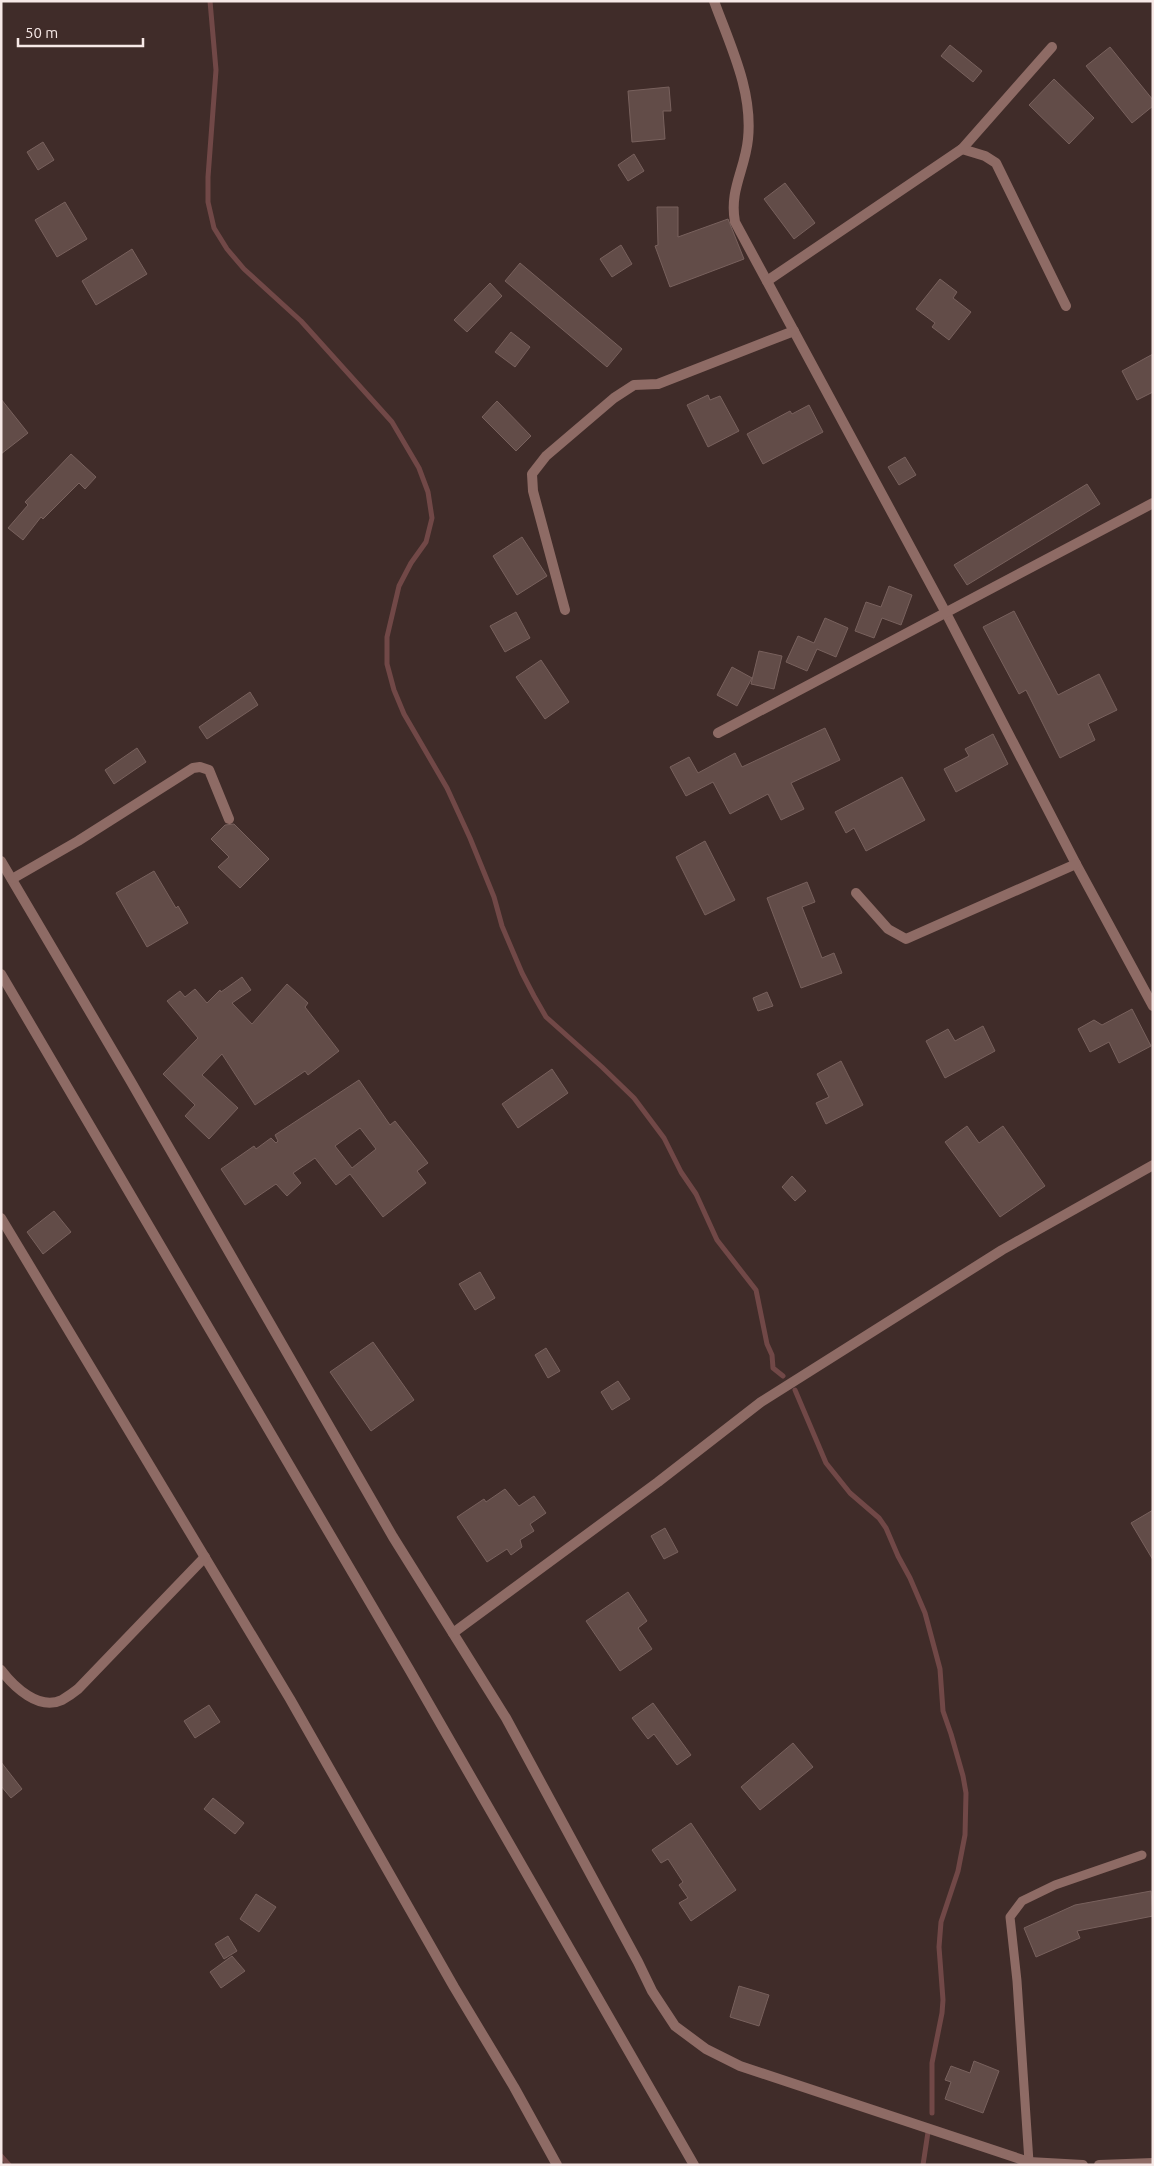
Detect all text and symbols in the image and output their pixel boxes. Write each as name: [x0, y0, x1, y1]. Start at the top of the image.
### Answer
scale bar: [18, 15, 142, 47]
text: 50 m: [25, 24, 58, 41]

